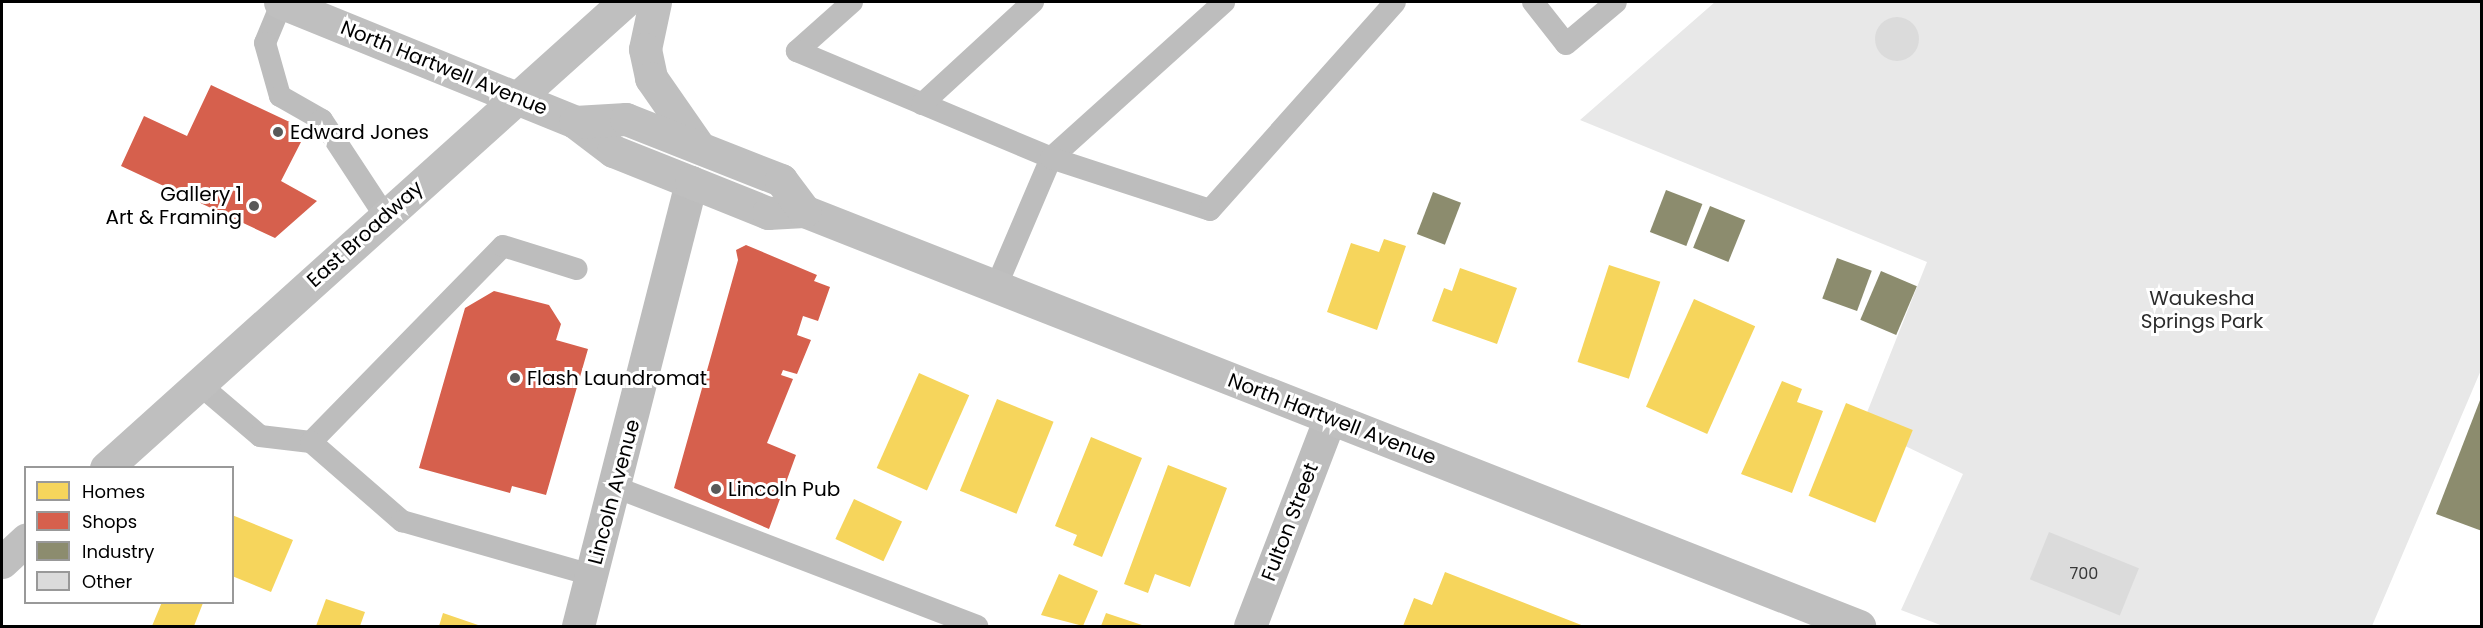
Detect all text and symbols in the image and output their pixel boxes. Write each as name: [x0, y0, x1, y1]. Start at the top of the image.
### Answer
street label: North Hartwell Avenue: [337, 15, 551, 121]
place label: Edward Jones: [290, 120, 429, 144]
marker: Edward Jones: [271, 125, 285, 139]
street label: East Broadway: [302, 176, 428, 292]
place label: Gallery 1 Art & Framing: [105, 183, 242, 230]
marker: Gallery 1 Art & Framing: [247, 199, 261, 213]
park label: Waukesha Springs Park: [2141, 286, 2263, 333]
place label: Flash Laundromat: [527, 366, 707, 390]
street label: North Hartwell Avenue: [1225, 368, 1439, 470]
marker: Flash Laundromat: [508, 371, 522, 385]
street label: Lincoln Avenue: [583, 417, 645, 567]
street label: Fulton Street: [1256, 460, 1324, 584]
legend: [24, 466, 234, 604]
place label: Lincoln Pub: [728, 477, 840, 501]
text: Homes: [82, 479, 145, 504]
marker: Lincoln Pub: [709, 482, 723, 496]
text: Shops: [82, 509, 137, 534]
text: Industry: [82, 539, 154, 564]
house number: 700: [2070, 564, 2098, 584]
text: Other: [82, 569, 132, 594]

